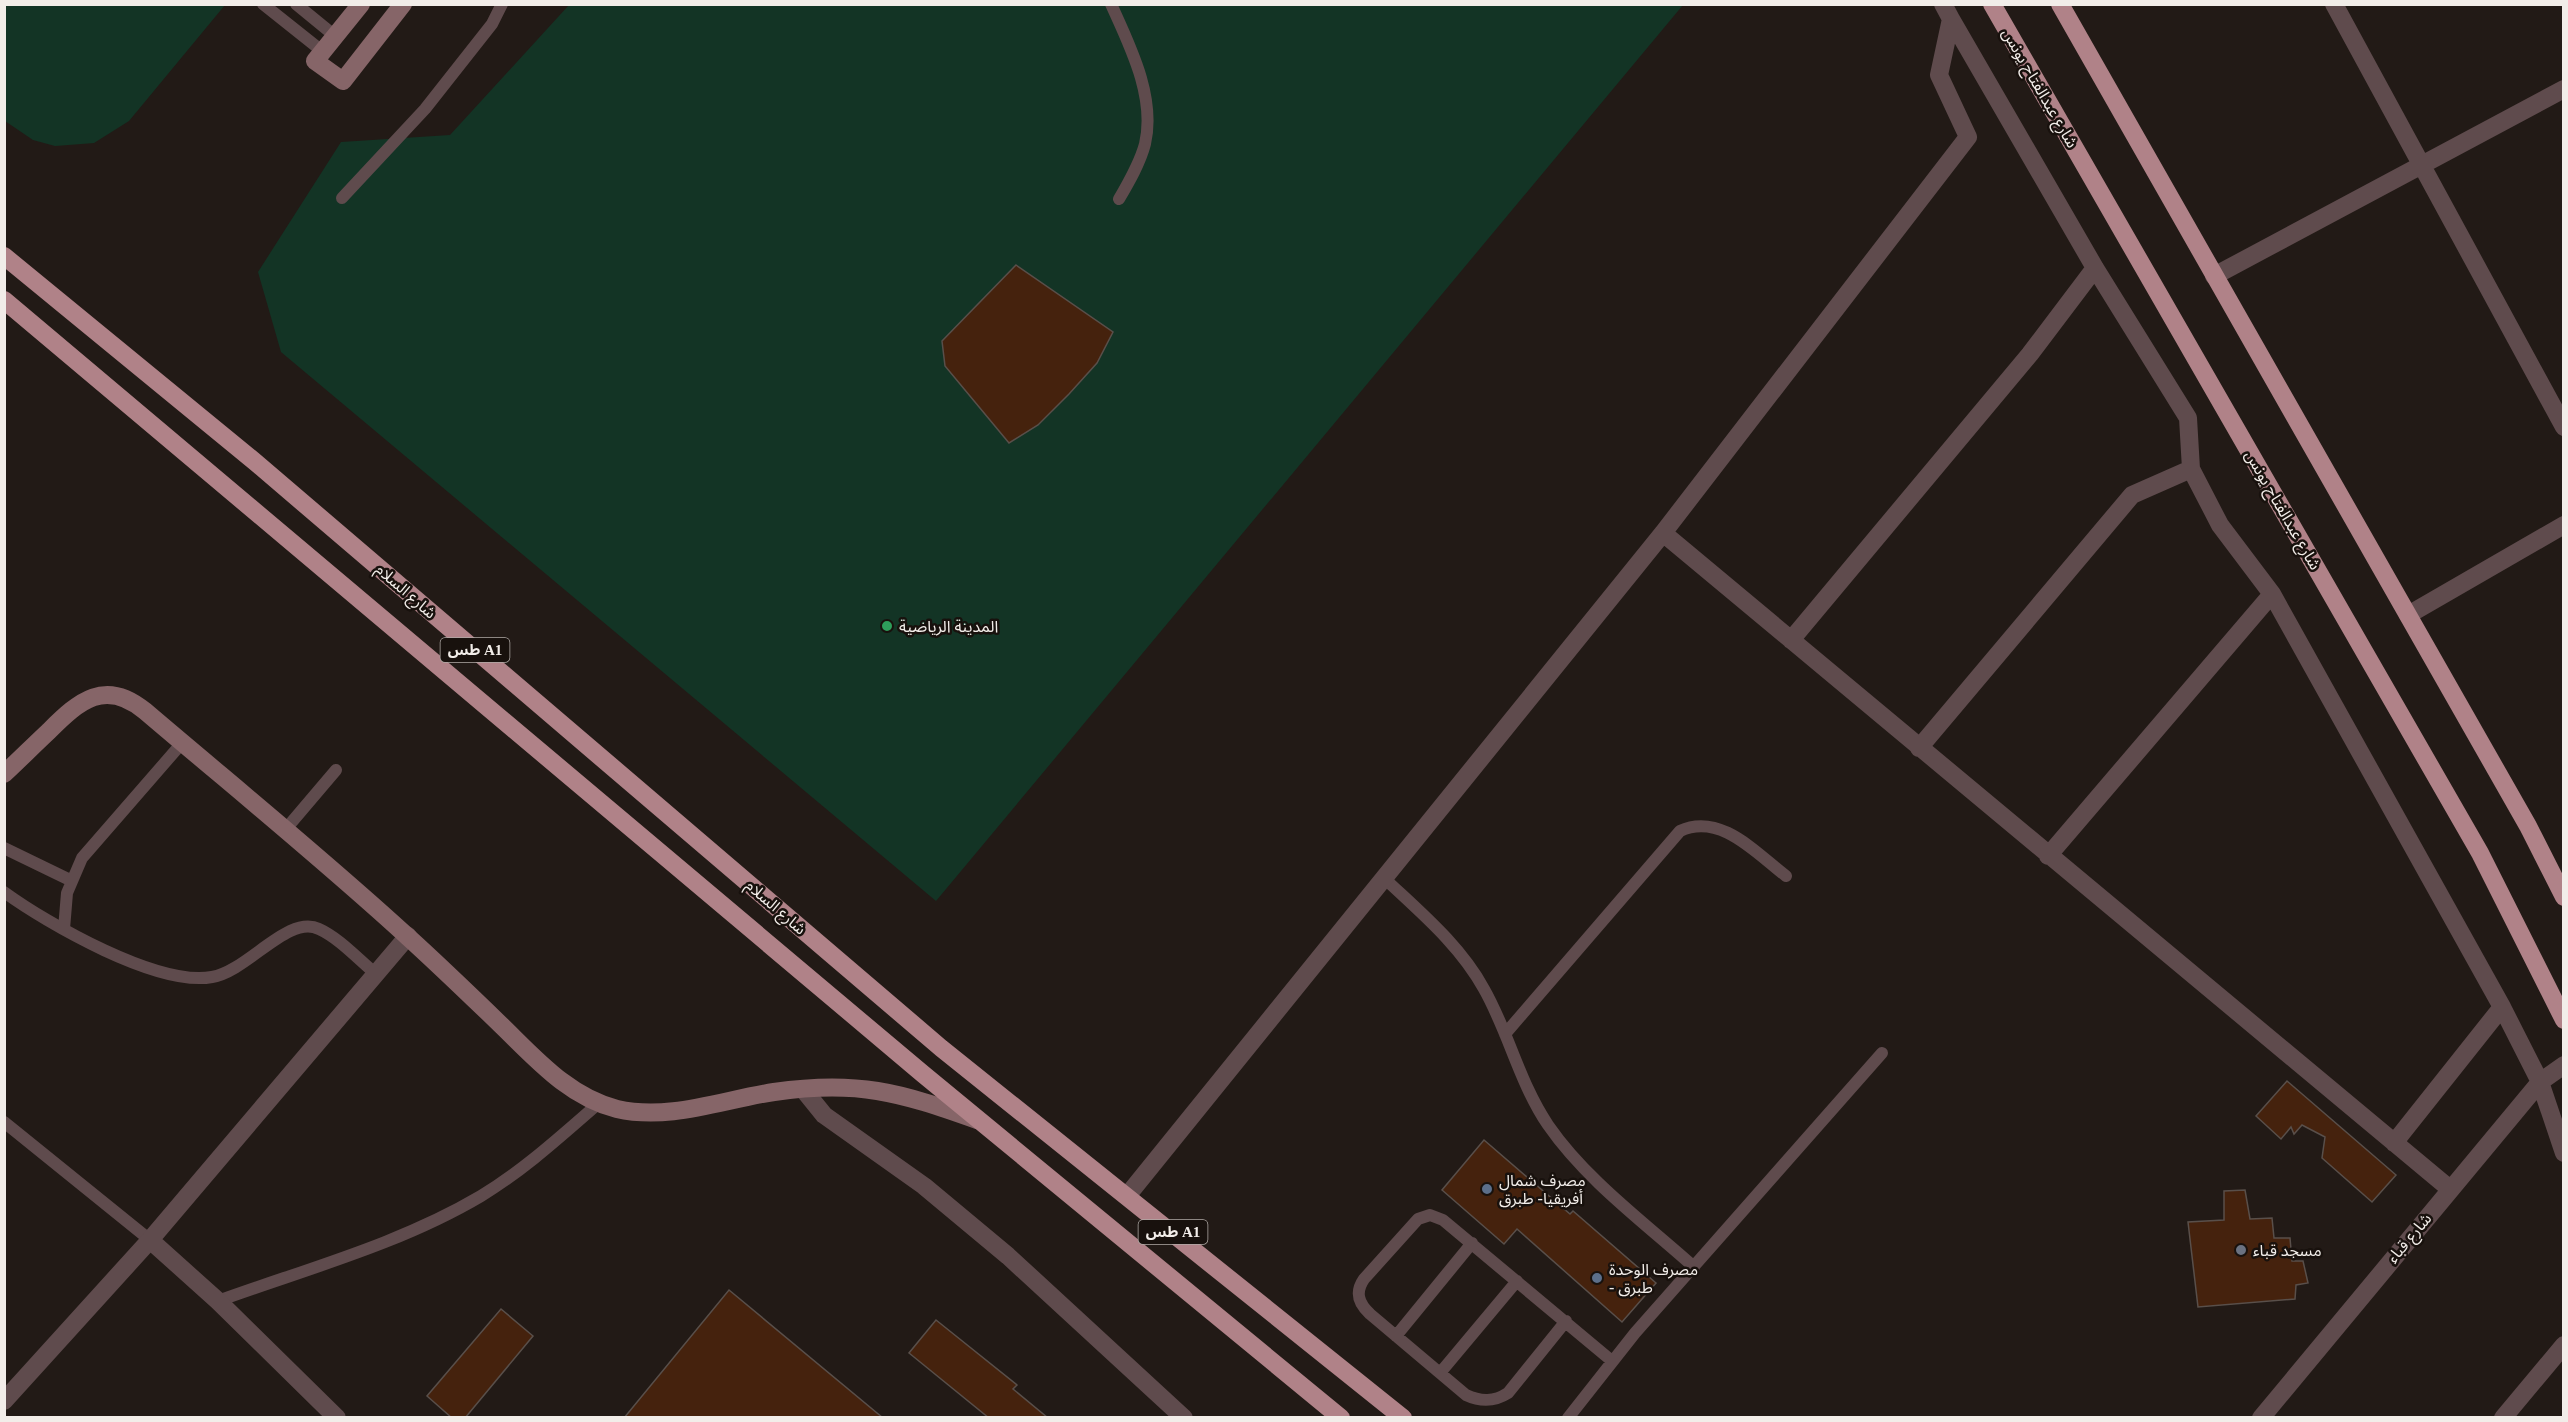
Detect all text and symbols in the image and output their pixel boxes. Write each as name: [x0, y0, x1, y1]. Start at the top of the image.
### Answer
street label: شارع عبدالفتاح يونس: [1995, 25, 2081, 153]
street label: شارع عبدالفتاح يونس: [2238, 447, 2324, 575]
street label: شارع السلام: [370, 560, 440, 625]
place label: المدينة الرياضية: [899, 618, 998, 636]
marker: المدينة الرياضية: [880, 619, 894, 633]
road number: طس A1: [440, 638, 510, 662]
street label: شارع السلام: [740, 876, 810, 941]
place label: مصرف شمال أفريقيا- طبرق: [1499, 1172, 1586, 1208]
marker: مصرف شمال أفريقيا- طبرق: [1480, 1182, 1494, 1196]
street label: شارع قباء: [2384, 1210, 2438, 1269]
road number: طس A1: [1138, 1220, 1208, 1244]
place label: مسجد قباء: [2253, 1242, 2322, 1259]
marker: مسجد قباء: [2234, 1243, 2248, 1257]
place label: مصرف الوحدة - طبرق: [1609, 1261, 1698, 1297]
marker: مصرف الوحدة - طبرق: [1590, 1271, 1604, 1285]

